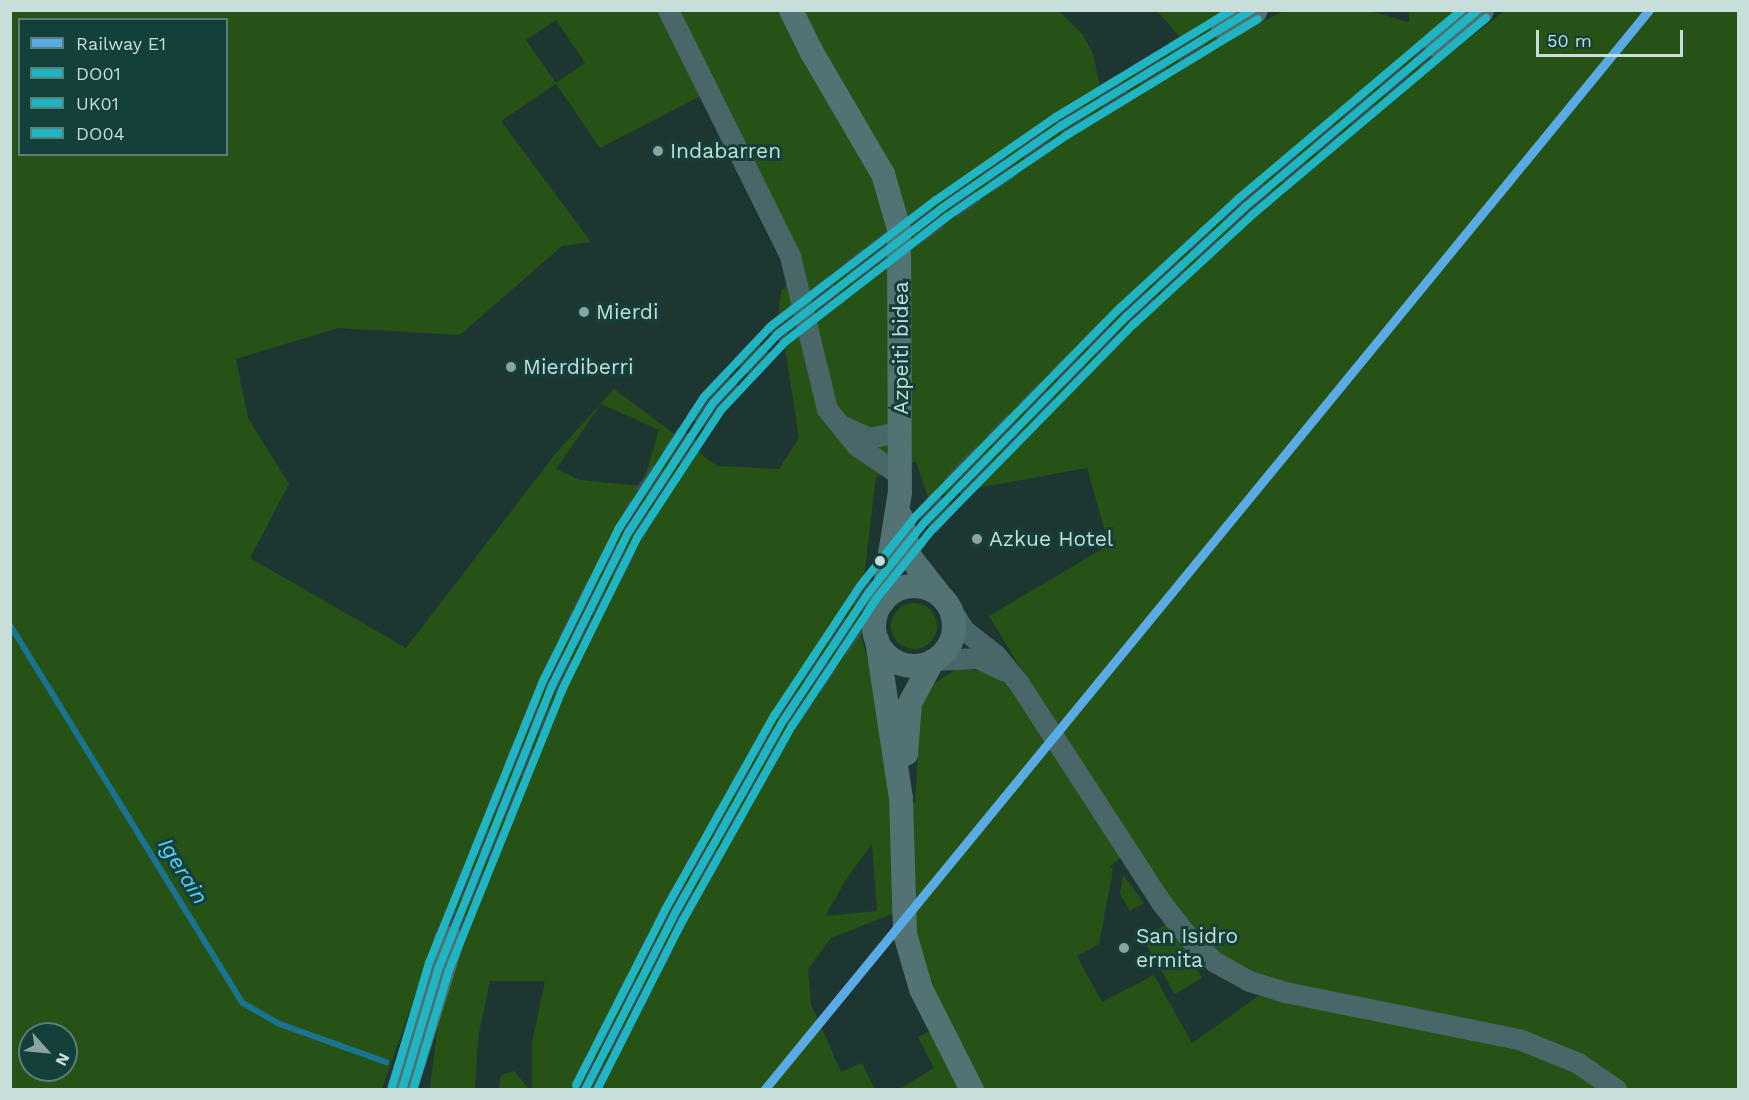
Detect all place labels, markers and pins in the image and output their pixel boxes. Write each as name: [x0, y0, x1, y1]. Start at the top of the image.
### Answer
place label: Indabarren: [670, 138, 781, 164]
marker: Indabarren: [651, 144, 665, 158]
place label: Mierdi: [596, 299, 659, 325]
marker: Mierdi: [577, 305, 591, 319]
place label: Mierdiberri: [523, 354, 634, 380]
marker: Mierdiberri: [504, 360, 518, 374]
place label: Azkue Hotel: [989, 526, 1113, 552]
marker: Azkue Hotel: [970, 532, 984, 546]
unlabelled marker: [874, 555, 886, 567]
place label: San Isidro ermita: [1136, 923, 1238, 973]
marker: San Isidro ermita: [1117, 941, 1131, 955]

